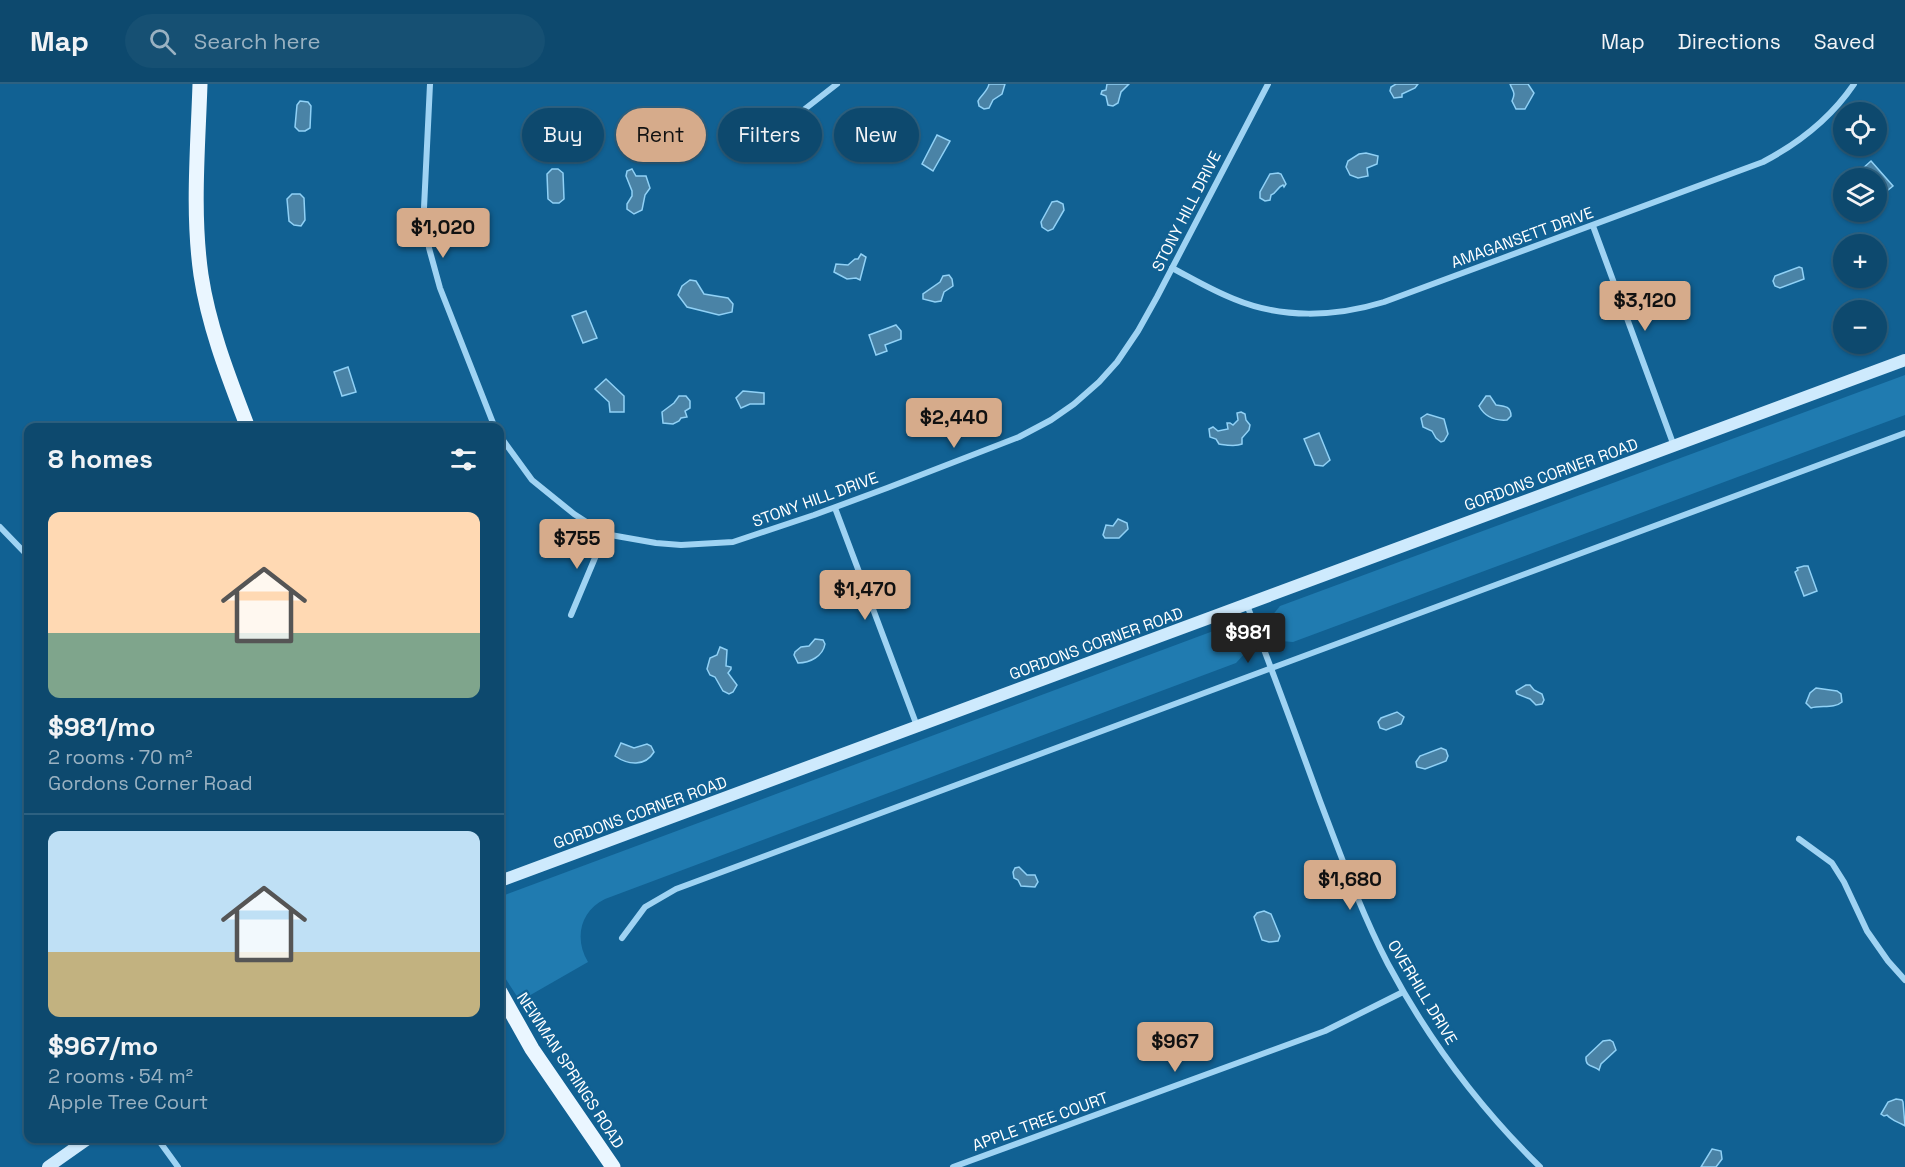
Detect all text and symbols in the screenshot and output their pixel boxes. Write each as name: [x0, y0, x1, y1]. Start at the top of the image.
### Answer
search box: [125, 14, 545, 68]
text: Map: [30, 23, 89, 59]
icon: search: [146, 25, 179, 58]
text: Search here: [194, 27, 321, 55]
text: Map: [1601, 28, 1645, 55]
text: Directions: [1678, 28, 1781, 55]
text: Saved: [1814, 28, 1875, 55]
map controls: [1833, 102, 1887, 354]
button: locate: [1833, 102, 1887, 156]
chip: Buy: [522, 108, 604, 162]
chip: Rent: [616, 108, 706, 162]
chip: Filters: [718, 108, 822, 162]
chip: New: [834, 108, 919, 162]
street label: STONY HILL DRIVE: [1147, 148, 1226, 275]
button: layers: [1833, 168, 1887, 222]
street label: AMAGANSETT DRIVE: [1448, 202, 1596, 273]
pin: $1,020: [394, 208, 492, 259]
text: $1,020: [411, 214, 475, 240]
button: +: [1833, 234, 1887, 288]
pin: $3,120: [1596, 281, 1694, 332]
text: $3,120: [1614, 287, 1677, 313]
button: −: [1833, 300, 1887, 354]
pin: $2,440: [905, 398, 1003, 449]
text: $2,440: [920, 404, 988, 430]
street label: GORDONS CORNER ROAD: [1461, 433, 1641, 516]
text: 8 homes: [48, 442, 153, 476]
icon: filters: [447, 443, 480, 476]
street label: STONY HILL DRIVE: [749, 467, 881, 532]
pin: $755: [541, 519, 613, 570]
text: $755: [553, 525, 601, 551]
icon: home: [210, 551, 318, 659]
pin: $1,470: [816, 570, 914, 621]
text: $1,470: [834, 576, 896, 602]
street label: GORDONS CORNER ROAD: [1006, 602, 1186, 685]
pin: $981: [1212, 613, 1284, 664]
text: $981: [1225, 619, 1271, 645]
text: $981/mo: [48, 710, 155, 744]
text: 2 rooms · 70 m²: [48, 744, 192, 770]
text: Gordons Corner Road: [48, 770, 253, 796]
street label: GORDONS CORNER ROAD: [550, 771, 730, 854]
pin: $1,680: [1301, 860, 1399, 911]
text: $1,680: [1318, 866, 1382, 892]
icon: home: [210, 870, 318, 978]
street label: OVERHILL DRIVE: [1383, 936, 1462, 1048]
street label: NEWMAN SPRINGS ROAD: [512, 988, 629, 1152]
pin: $967: [1139, 1022, 1211, 1073]
text: $967: [1151, 1028, 1199, 1054]
text: $967/mo: [48, 1029, 158, 1063]
text: 2 rooms · 54 m²: [48, 1063, 193, 1089]
street label: APPLE TREE COURT: [969, 1087, 1111, 1156]
text: Apple Tree Court: [48, 1089, 208, 1115]

